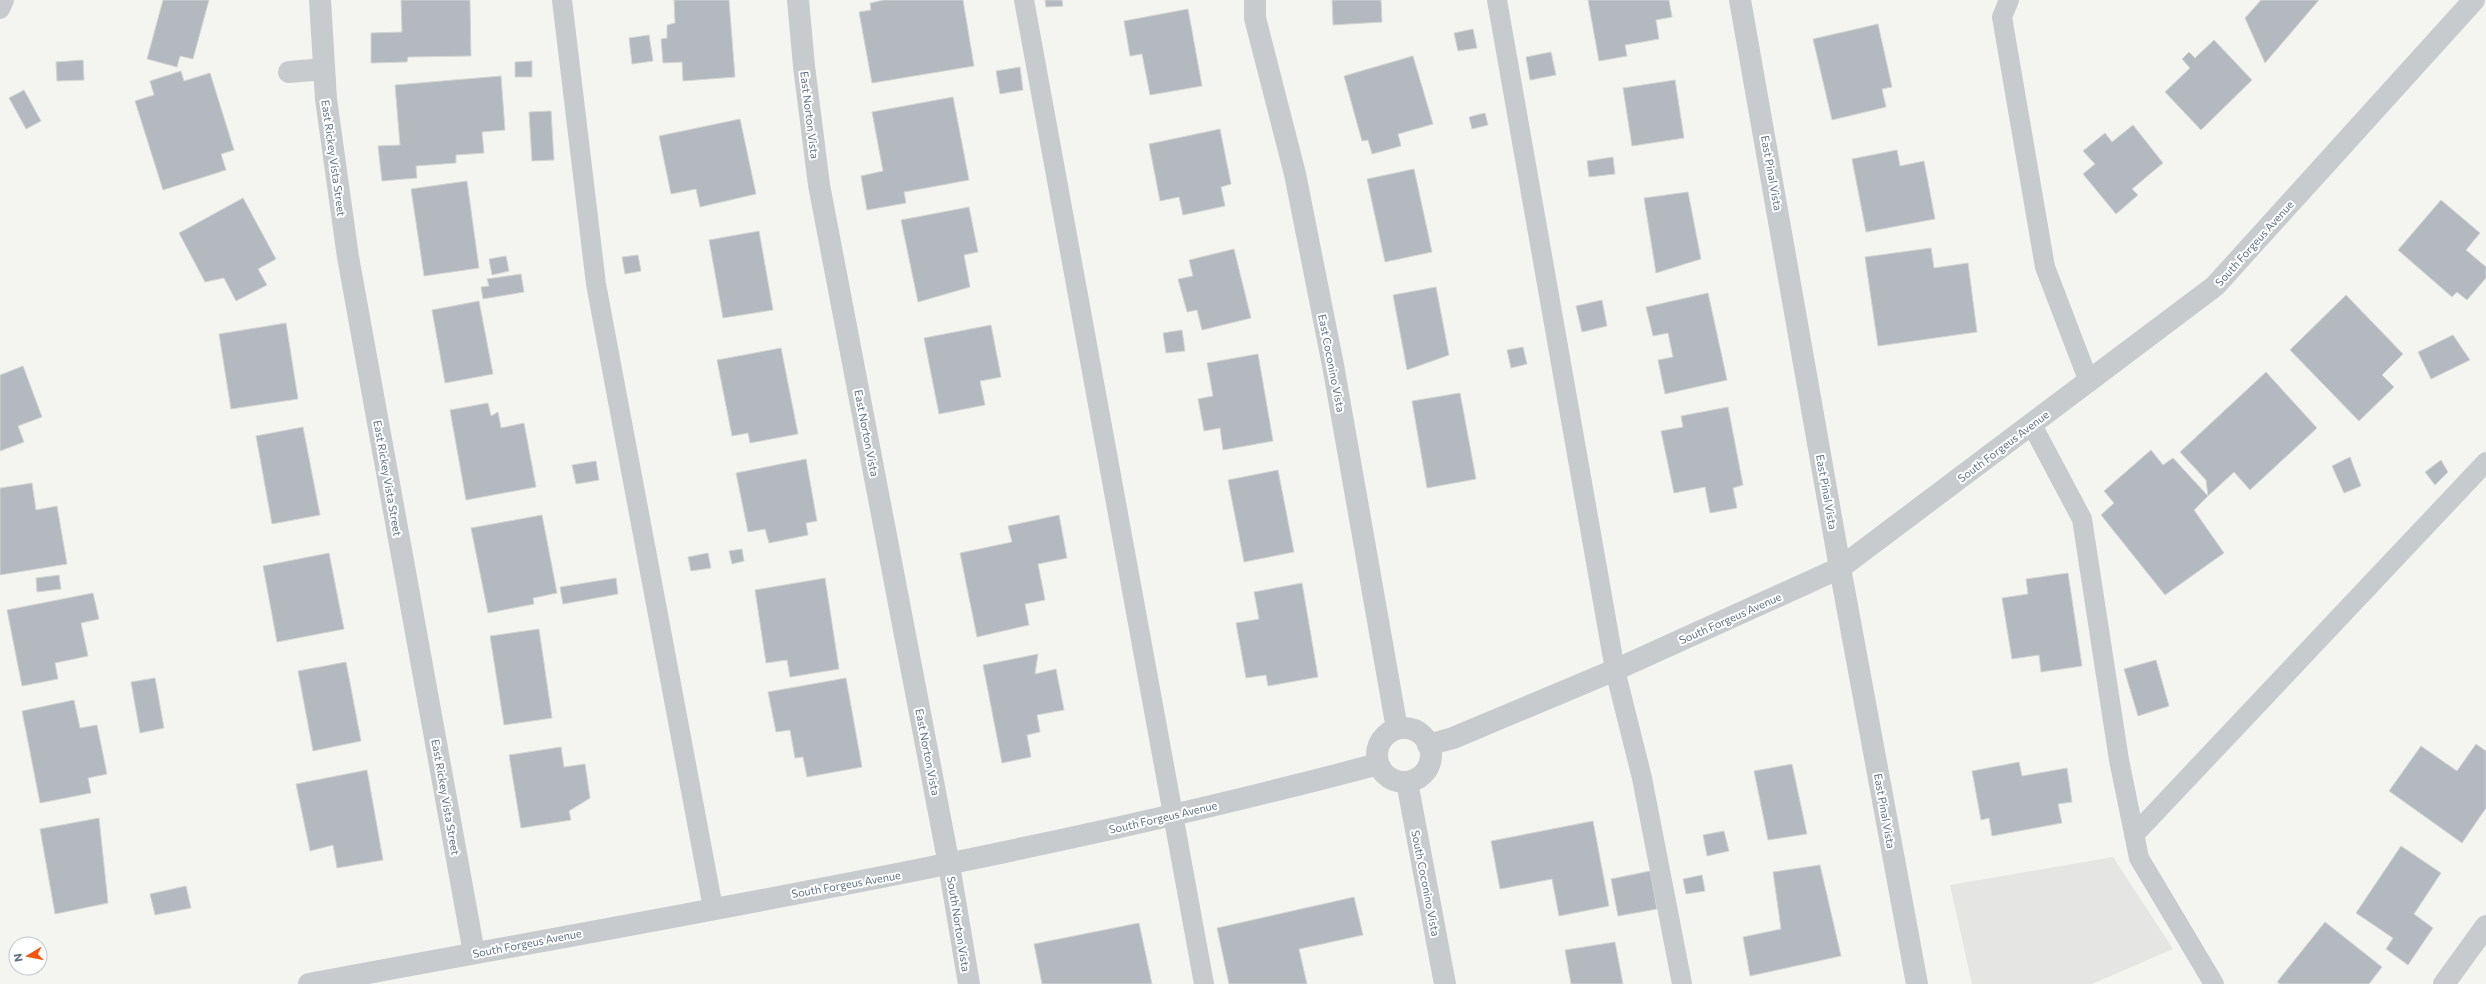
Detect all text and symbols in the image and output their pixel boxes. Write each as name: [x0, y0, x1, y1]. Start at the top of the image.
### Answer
street label: East Norton Vista: [798, 70, 822, 160]
street label: East Rickey Vista Street: [319, 99, 349, 218]
street label: East Pinal Vista: [1759, 134, 1785, 212]
street label: South Forgeus Avenue: [2212, 197, 2296, 288]
street label: East Coconino Vista: [1316, 313, 1348, 413]
street label: East Norton Vista: [852, 388, 882, 478]
street label: South Forgeus Avenue: [1955, 407, 2051, 485]
street label: East Rickey Vista Street: [371, 419, 405, 537]
street label: East Pinal Vista: [1814, 453, 1840, 531]
street label: South Forgeus Avenue: [1677, 589, 1783, 646]
street label: East Norton Vista: [913, 707, 943, 797]
street label: East Rickey Vista Street: [429, 738, 463, 856]
street label: East Pinal Vista: [1872, 772, 1898, 850]
street label: South Forgeus Avenue: [1108, 798, 1219, 836]
street label: South Coconino Vista: [1409, 829, 1443, 937]
street label: South Forgeus Avenue: [790, 868, 902, 900]
street label: South Norton Vista: [945, 875, 973, 973]
street label: South Forgeus Avenue: [471, 926, 583, 960]
north arrow: [8, 936, 48, 976]
text: N: [11, 953, 25, 963]

